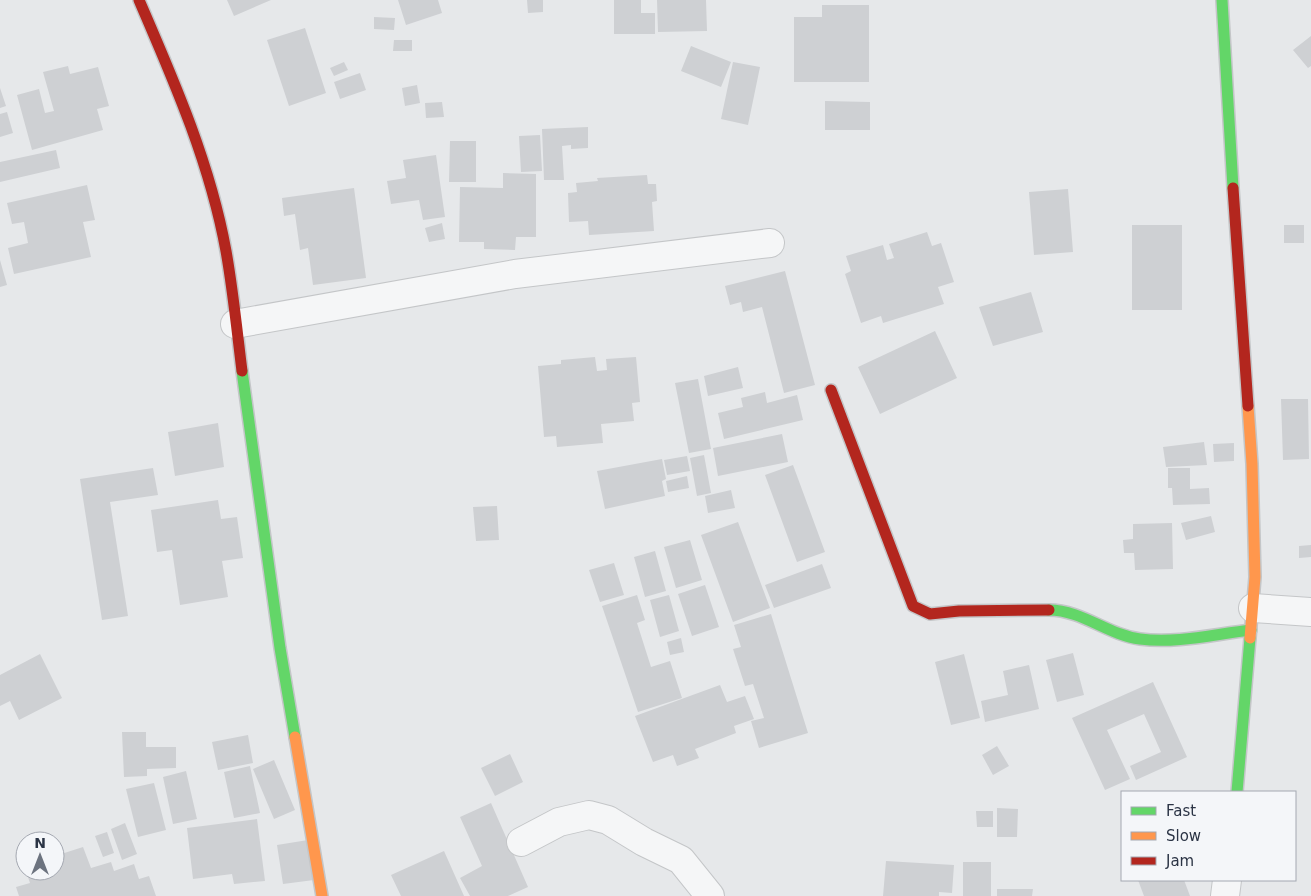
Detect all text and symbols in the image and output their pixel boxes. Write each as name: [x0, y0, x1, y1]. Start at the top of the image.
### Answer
legend: [1121, 791, 1296, 881]
text: Fast: [1166, 802, 1196, 820]
text: Slow: [1166, 827, 1201, 845]
north arrow: [15, 831, 65, 881]
text: N: [34, 835, 46, 851]
text: Jam: [1165, 852, 1194, 870]

